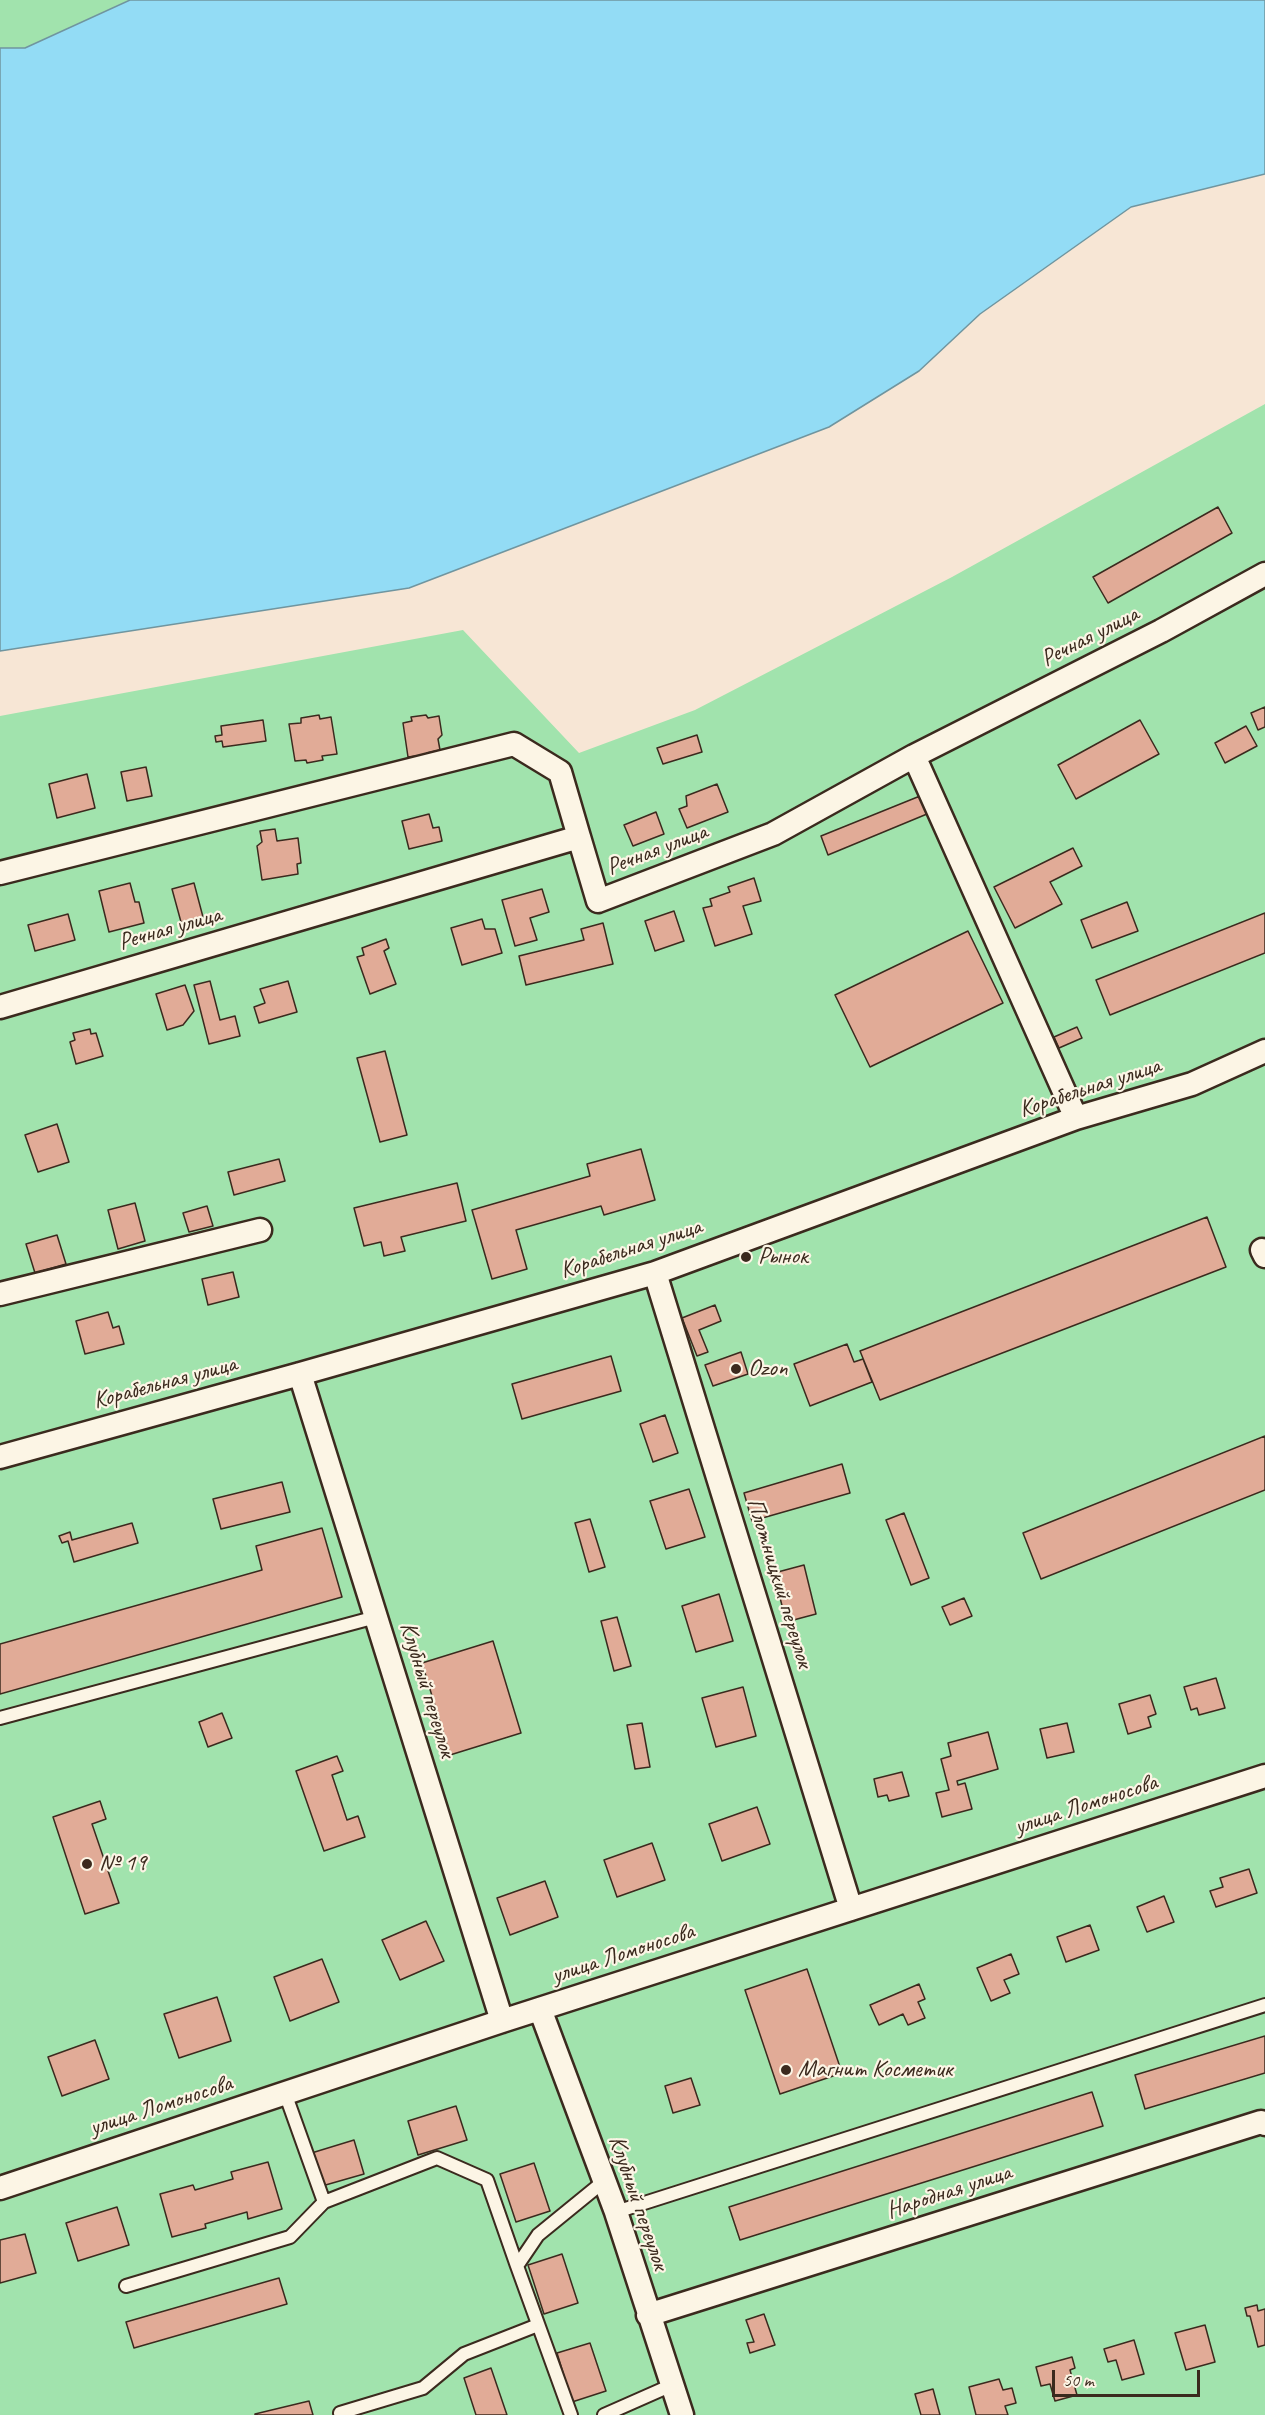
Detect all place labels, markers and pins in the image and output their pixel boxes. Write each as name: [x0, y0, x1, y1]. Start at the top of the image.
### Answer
place label: Рынок: [758, 1243, 808, 1271]
marker: Рынок: [739, 1250, 753, 1264]
place label: Ozon: [748, 1355, 787, 1383]
marker: Ozon: [729, 1362, 743, 1376]
place label: № 19: [99, 1850, 146, 1878]
marker: № 19: [80, 1857, 94, 1871]
place label: Магнит Косметик: [798, 2056, 952, 2084]
marker: Магнит Косметик: [779, 2063, 793, 2077]

